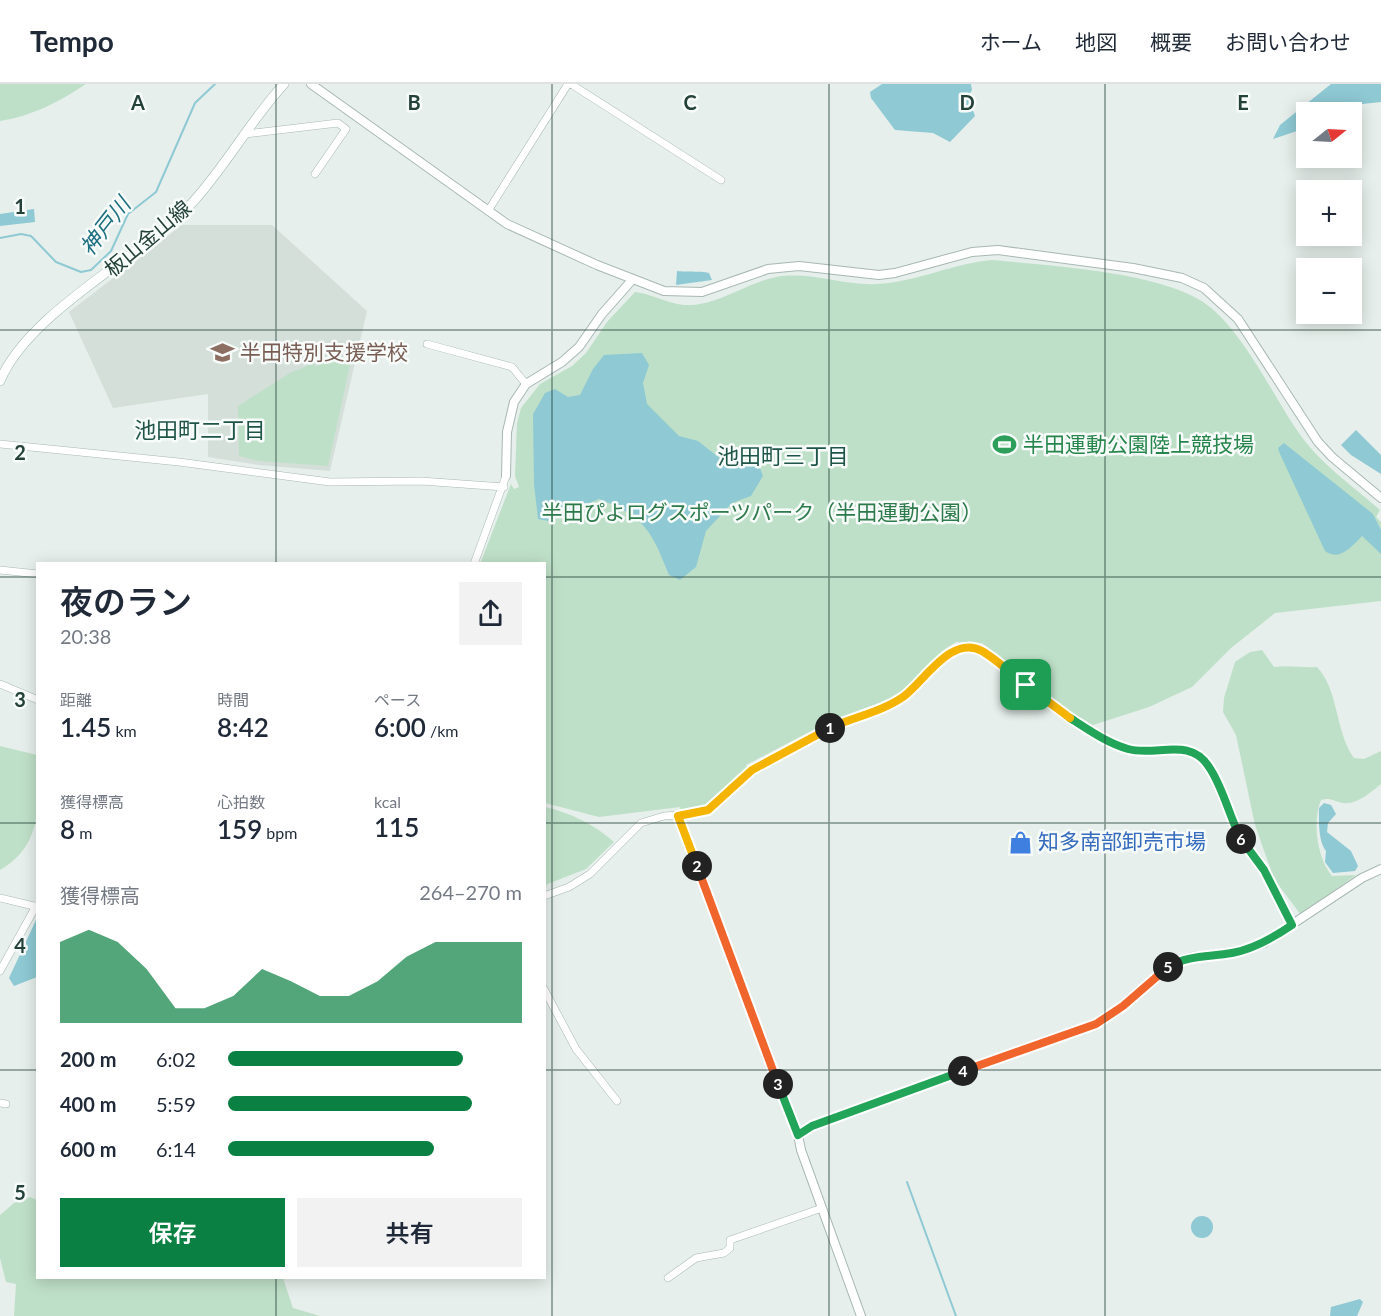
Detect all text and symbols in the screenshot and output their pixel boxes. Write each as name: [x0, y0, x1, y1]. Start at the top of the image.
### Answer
text: Tempo: [30, 24, 114, 58]
text: ホーム: [980, 29, 1042, 54]
text: 地図: [1075, 29, 1117, 54]
text: 概要: [1150, 29, 1192, 54]
text: お問い合わせ: [1225, 29, 1351, 54]
text: A: [130, 90, 145, 114]
text: B: [407, 90, 421, 114]
text: C: [683, 90, 697, 114]
text: D: [959, 90, 975, 114]
text: E: [1237, 90, 1249, 114]
north arrow: [1296, 102, 1362, 168]
map controls: [1296, 102, 1362, 324]
button: +: [1296, 180, 1362, 246]
water label: 神戸川: [74, 190, 137, 260]
text: 1: [14, 194, 26, 218]
street label: 板山金山線: [99, 195, 195, 281]
button: −: [1296, 258, 1362, 324]
place label: 半田特別支援学校: [240, 339, 408, 364]
school or university icon: 半田特別支援学校: [209, 340, 235, 366]
district label: 池田町二丁目: [134, 416, 266, 443]
place label: 半田運動公園陸上競技場: [1023, 431, 1254, 456]
sports icon: 半田運動公園陸上競技場: [992, 432, 1018, 458]
text: 2: [14, 440, 26, 464]
district label: 池田町三丁目: [717, 442, 849, 469]
park label: 半田ぴよログスポーツパーク（半田運動公園）: [542, 499, 982, 524]
text: 夜のラン: [60, 581, 192, 621]
button: share: [459, 582, 522, 645]
text: 20:38: [60, 624, 111, 648]
pin: [1000, 659, 1051, 710]
icon: arrive: [1009, 668, 1042, 701]
text: 3: [14, 687, 26, 711]
text: 距離: [60, 690, 92, 709]
text: 時間: [217, 690, 249, 709]
text: ペース: [374, 690, 421, 709]
text: 1.45: [60, 711, 111, 743]
text: 8:42: [217, 711, 269, 743]
text: 6:00: [374, 711, 426, 743]
pin: 1: [815, 713, 845, 743]
text: 1: [825, 718, 835, 737]
text: km: [111, 721, 137, 740]
text: /km: [426, 721, 458, 740]
text: 獲得標高: [60, 792, 124, 811]
text: 心拍数: [217, 792, 265, 811]
text: kcal: [374, 792, 401, 811]
text: 115: [374, 811, 419, 843]
text: 8: [60, 813, 75, 845]
text: 159: [217, 813, 262, 845]
text: m: [75, 823, 92, 842]
text: bpm: [262, 823, 297, 842]
pin: 6: [1226, 824, 1256, 854]
place label: 知多南部卸売市場: [1038, 828, 1206, 853]
shop icon: 知多南部卸売市場: [1007, 829, 1033, 855]
text: 6: [1236, 829, 1246, 848]
pin: 2: [682, 851, 712, 881]
text: 2: [692, 856, 702, 875]
text: 264–270 m: [419, 880, 522, 904]
text: 獲得標高: [60, 883, 140, 907]
text: 4: [14, 933, 26, 957]
pin: 5: [1153, 952, 1183, 982]
text: 5: [1163, 957, 1173, 976]
text: 200 m: [60, 1047, 116, 1071]
text: 6:02: [156, 1047, 196, 1071]
pin: 4: [948, 1056, 978, 1086]
text: 4: [958, 1061, 968, 1080]
pin: 3: [763, 1069, 793, 1099]
text: 3: [773, 1074, 783, 1093]
text: 400 m: [60, 1092, 116, 1116]
text: 5:59: [156, 1092, 196, 1116]
text: 600 m: [60, 1137, 116, 1161]
text: 6:14: [156, 1137, 196, 1161]
text: 5: [14, 1180, 26, 1204]
button: 保存: [60, 1198, 285, 1267]
button: 共有: [297, 1198, 522, 1267]

